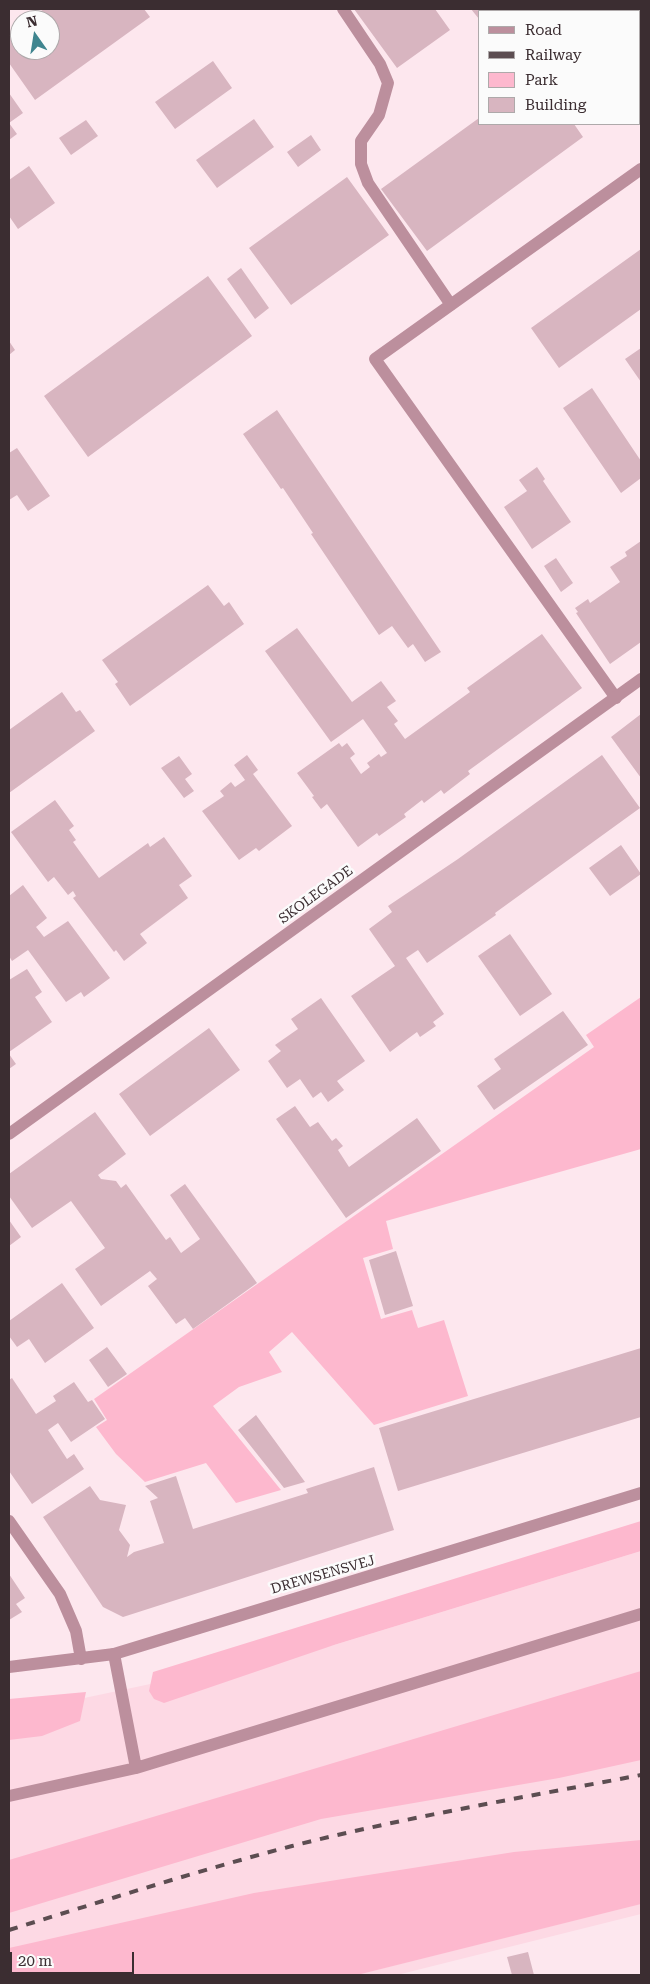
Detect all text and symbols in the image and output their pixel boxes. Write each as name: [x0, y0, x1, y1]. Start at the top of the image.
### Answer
north arrow: [10, 10, 60, 60]
legend: [478, 10, 640, 125]
text: N: [25, 12, 39, 30]
text: Road: [525, 21, 562, 39]
text: Railway: [525, 46, 582, 64]
text: Park: [525, 71, 558, 89]
text: Building: [525, 96, 586, 114]
street label: SKOLEGADE: [276, 863, 356, 927]
street label: DREWSENSVEJ: [269, 1552, 377, 1598]
scale bar: [12, 1942, 136, 1974]
text: 20 m: [18, 1952, 52, 1970]

